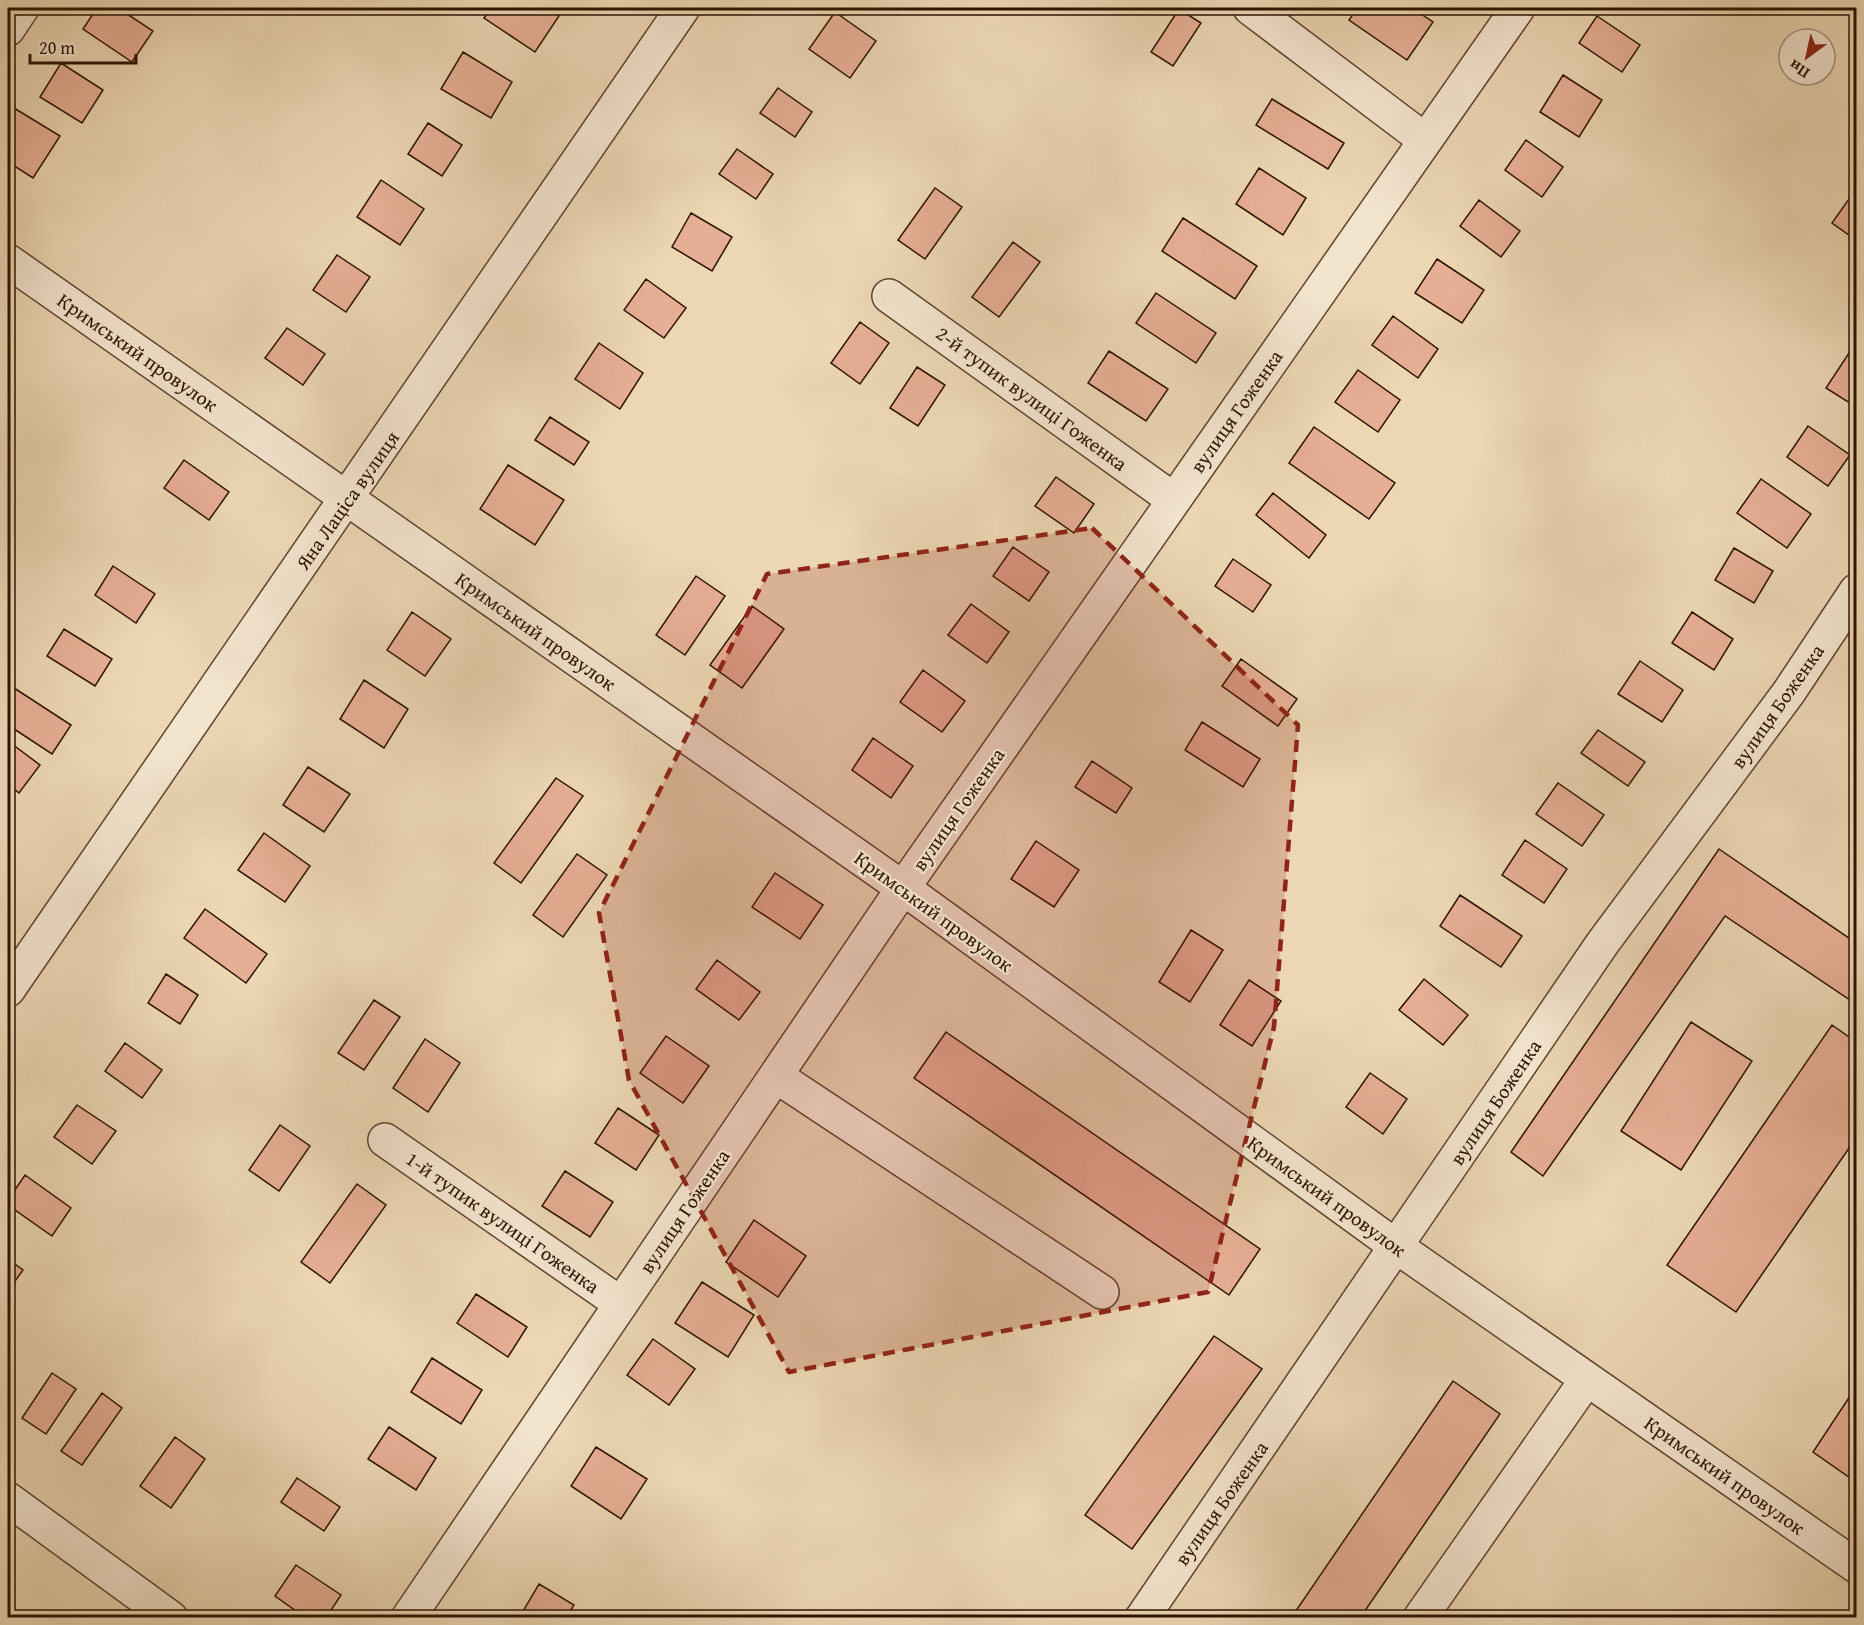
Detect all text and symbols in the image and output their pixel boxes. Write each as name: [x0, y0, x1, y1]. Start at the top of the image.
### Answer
scale bar: [30, 27, 136, 65]
north arrow: [1777, 27, 1837, 87]
text: 20 m: [39, 34, 75, 61]
text: Пн: [1784, 54, 1814, 85]
street label: Кримський провулок: [52, 286, 225, 419]
street label: 2-й тупик вулиці Гоженка: [930, 319, 1134, 478]
street label: вулиця Гоженка: [1183, 343, 1290, 478]
street label: Яна Лаціса вулиця: [288, 425, 406, 576]
street label: Кримський провулок: [450, 565, 623, 698]
street label: вулиця Боженка: [1723, 638, 1831, 774]
street label: вулиця Гоженка: [905, 741, 1012, 876]
street label: Кримський провулок: [849, 843, 1020, 979]
street label: вулиця Боженка: [1442, 1033, 1548, 1171]
street label: Кримський провулок: [1242, 1128, 1413, 1264]
street label: вулиця Гоженка: [632, 1143, 737, 1279]
street label: 1-й тупик вулиці Гоженка: [400, 1144, 606, 1300]
street label: Кримський провулок: [1639, 1409, 1812, 1542]
street label: вулиця Боженка: [1167, 1435, 1275, 1571]

